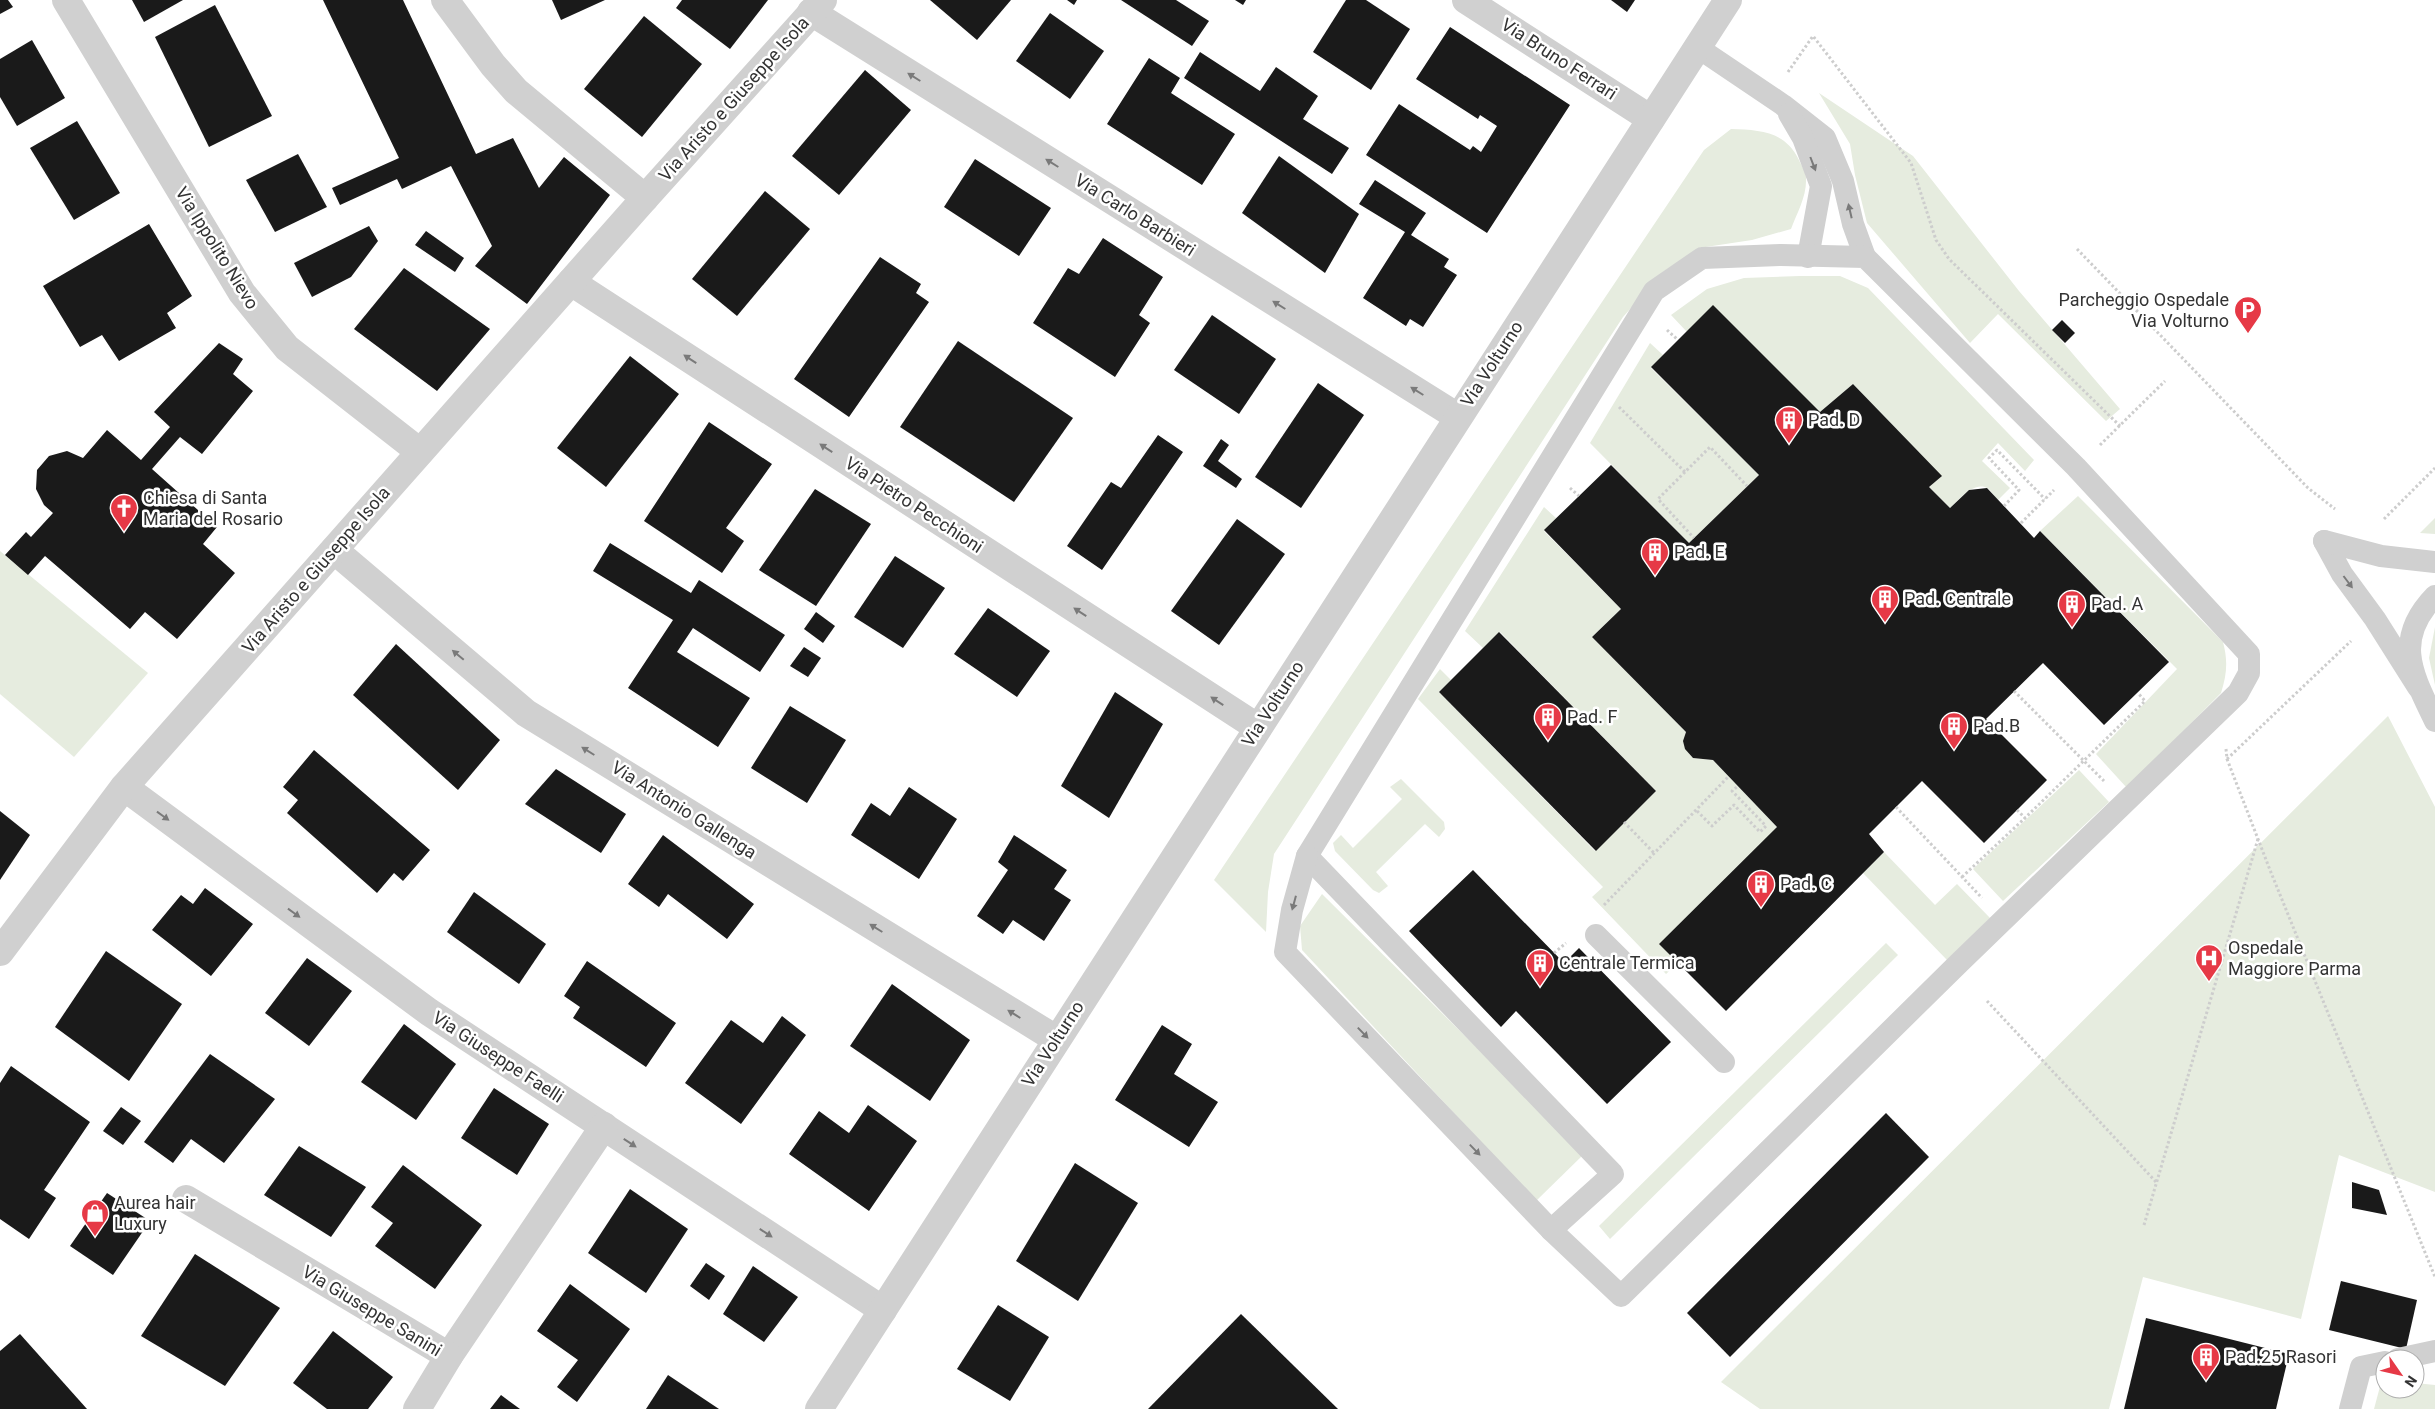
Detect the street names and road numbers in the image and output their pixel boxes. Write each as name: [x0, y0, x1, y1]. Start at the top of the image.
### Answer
street label: Via Aristo e Giuseppe Isola: [654, 12, 813, 185]
street label: Via Bruno Ferrari: [1498, 13, 1621, 104]
street label: Via Carlo Barbieri: [1071, 169, 1200, 260]
street label: Via Ippolito Nievo: [171, 183, 263, 313]
street label: Via Volturno: [1456, 317, 1527, 411]
street label: Via Pietro Pecchioni: [841, 452, 987, 557]
street label: Via Aristo e Giuseppe Isola: [237, 482, 394, 657]
street label: Via Volturno: [1237, 657, 1308, 751]
street label: Via Antonio Gallenga: [608, 756, 761, 863]
street label: Via Volturno: [1017, 997, 1088, 1091]
street label: Via Giuseppe Faelli: [429, 1006, 568, 1107]
street label: Via Giuseppe Sanini: [299, 1261, 446, 1360]

